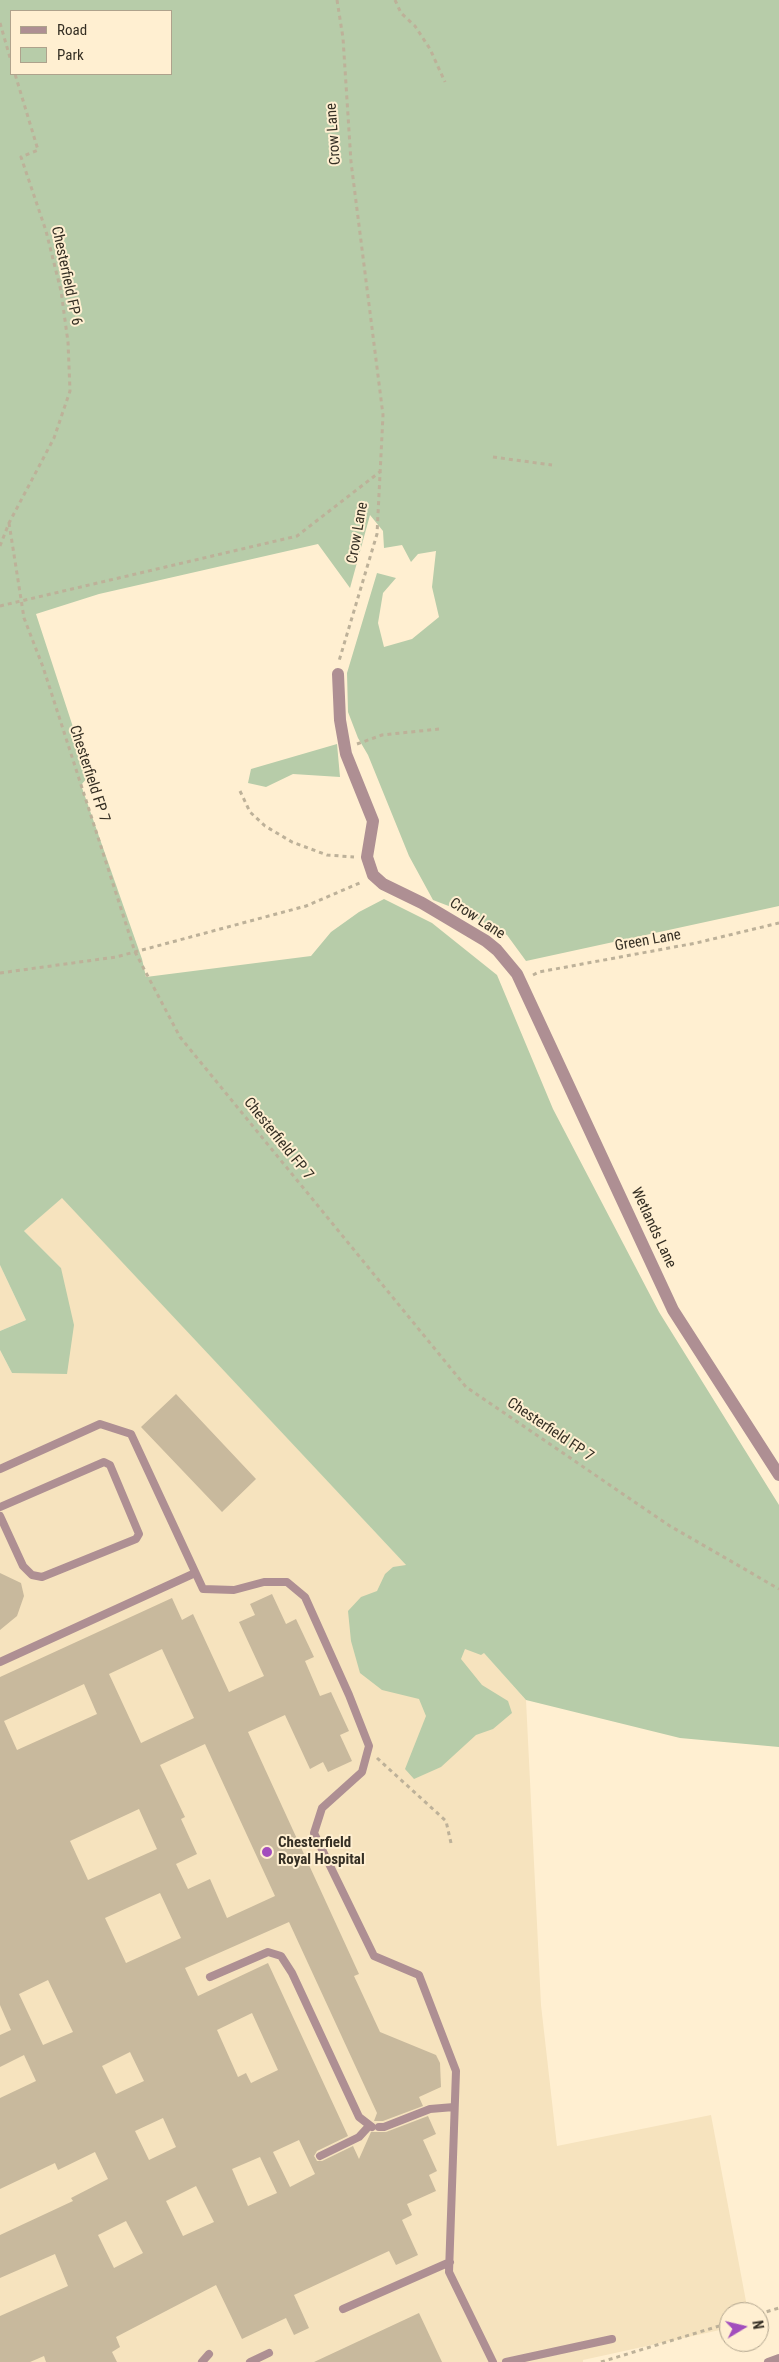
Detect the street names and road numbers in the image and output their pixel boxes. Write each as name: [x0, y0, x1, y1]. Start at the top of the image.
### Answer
street label: Crow Lane: [323, 102, 345, 166]
street label: Chesterfield FP 6: [47, 225, 85, 327]
street label: Crow Lane: [344, 501, 372, 565]
street label: Chesterfield FP 7: [65, 723, 113, 825]
street label: Crow Lane: [446, 894, 508, 944]
street label: Green Lane: [614, 926, 682, 956]
street label: Chesterfield FP 7: [239, 1094, 317, 1184]
street label: Wetlands Lane: [626, 1185, 680, 1271]
street label: Chesterfield FP 7: [503, 1394, 597, 1466]

